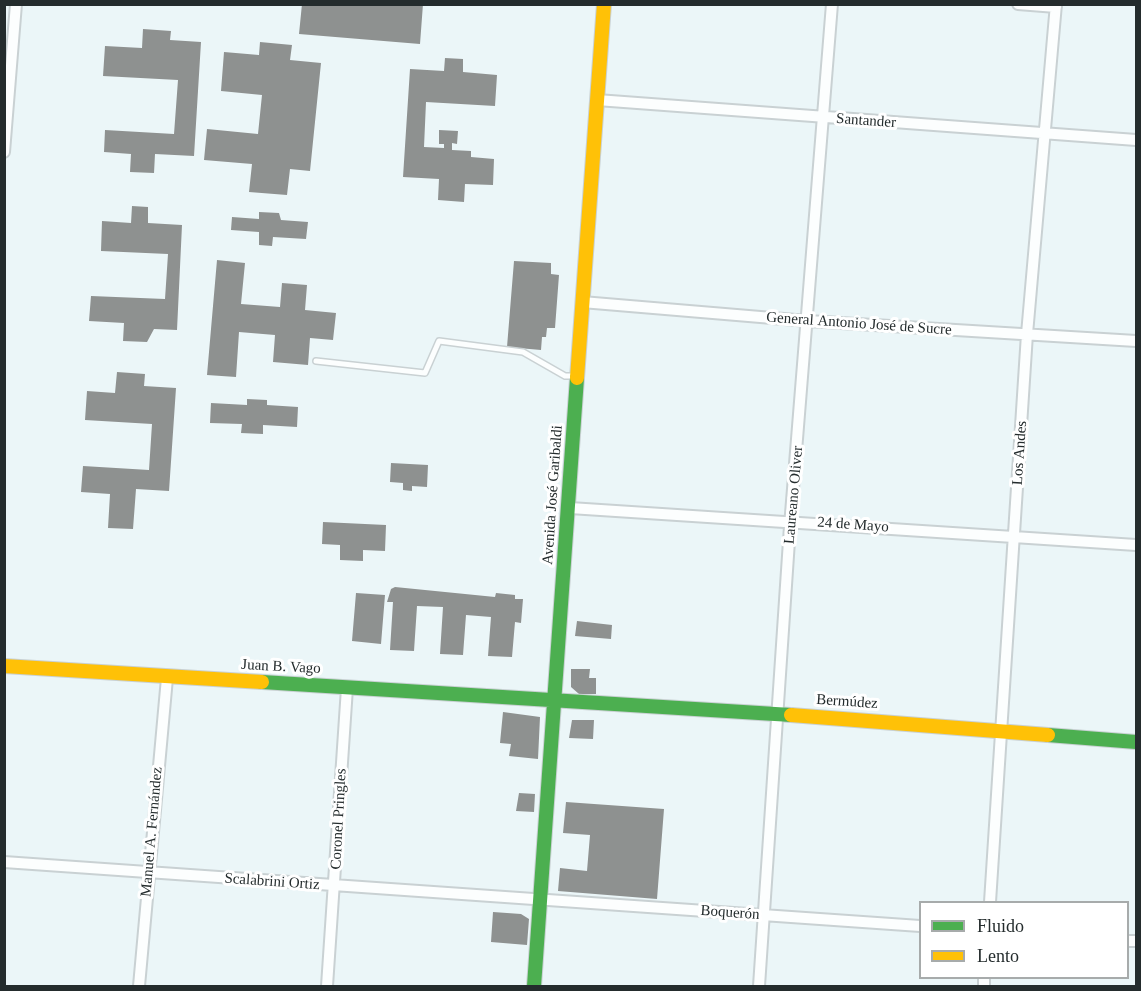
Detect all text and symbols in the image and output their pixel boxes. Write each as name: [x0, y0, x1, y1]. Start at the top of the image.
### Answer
street label: Santander: [835, 110, 897, 132]
street label: General Antonio José de Sucre: [766, 309, 952, 339]
street label: Los Andes: [1009, 420, 1031, 486]
street label: Avenida José Garibaldi: [539, 425, 567, 565]
street label: Laureano Oliver: [781, 445, 807, 545]
street label: 24 de Mayo: [817, 514, 889, 536]
street label: Juan B. Vago: [241, 656, 321, 678]
street label: Bermúdez: [816, 691, 878, 713]
street label: Manuel A. Fernández: [137, 766, 167, 898]
street label: Coronel Pringles: [327, 768, 351, 870]
street label: Scalabrini Ortiz: [224, 870, 320, 894]
legend: [919, 901, 1129, 979]
street label: Boquerón: [700, 902, 760, 924]
text: Fluido: [977, 916, 1024, 936]
text: Lento: [977, 946, 1019, 966]

